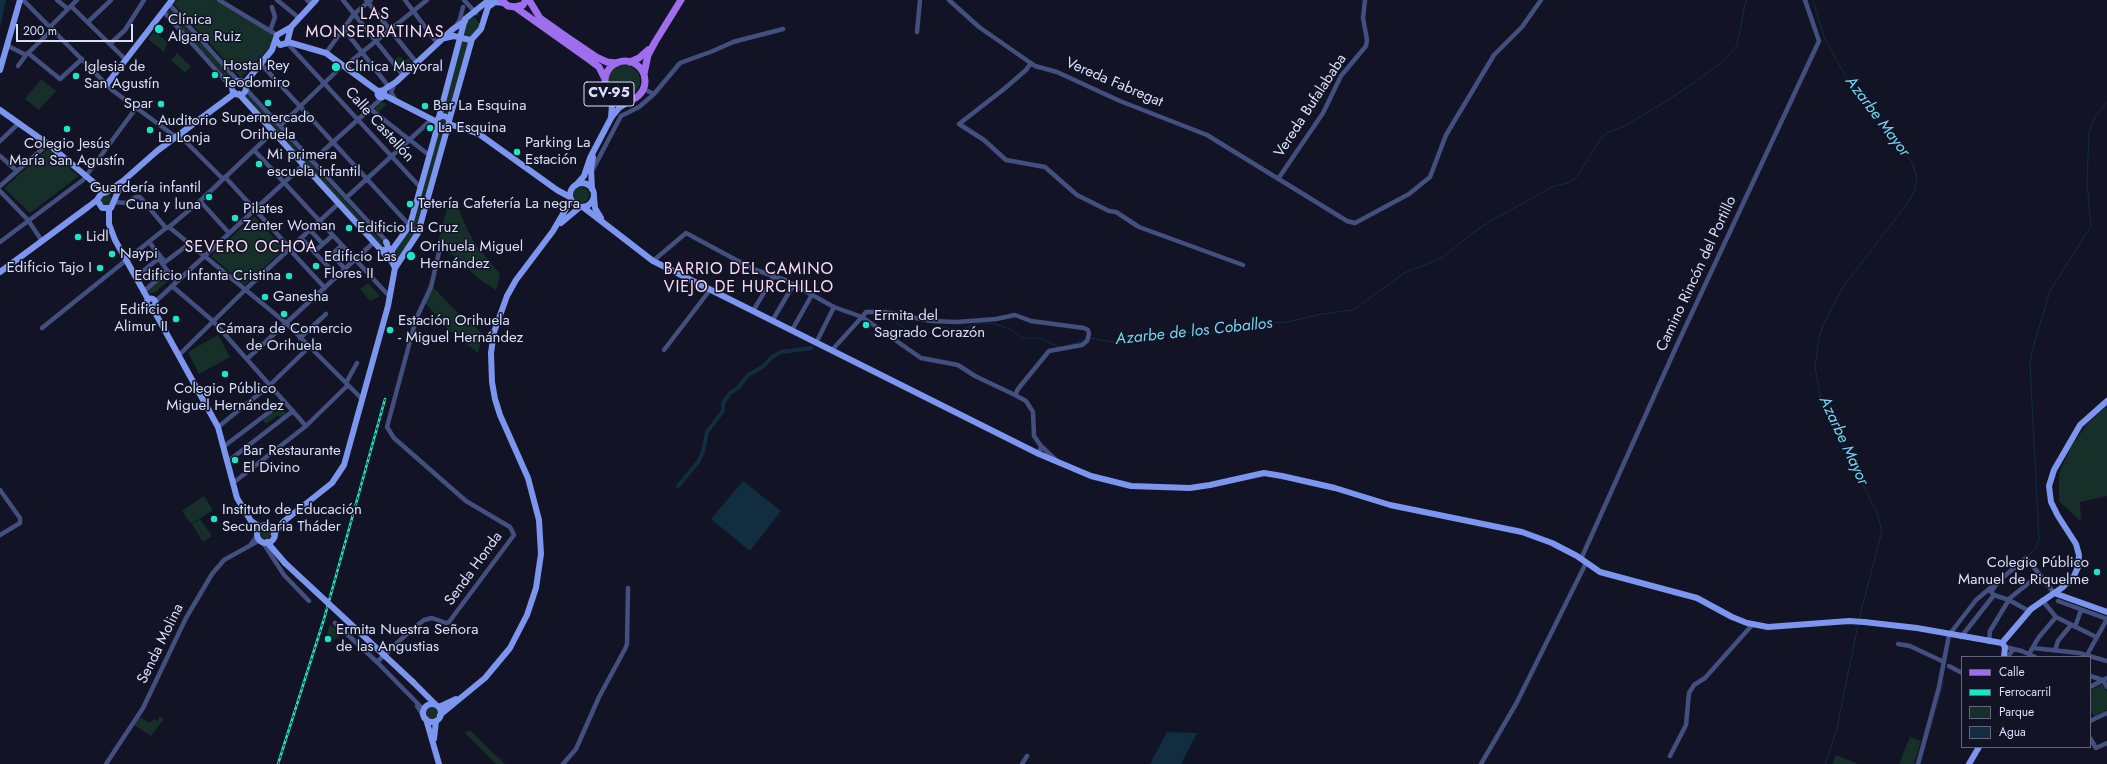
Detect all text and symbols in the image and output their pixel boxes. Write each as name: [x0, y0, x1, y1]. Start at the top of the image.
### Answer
district label: LAS MONSERRATINAS: [305, 5, 445, 43]
place label: Clínica Algara Ruiz: [168, 11, 241, 46]
scale bar: [18, 16, 135, 42]
text: 200 m: [23, 22, 57, 40]
marker: Clínica Algara Ruiz: [153, 23, 165, 35]
street label: Vereda Bufalababa: [1271, 51, 1351, 161]
street label: Vereda Fabregat: [1063, 54, 1165, 112]
place label: Hostal Rey Teodomiro: [223, 57, 290, 92]
place label: Iglesia de San Agustín: [84, 58, 160, 93]
place label: Clínica Mayoral: [345, 58, 443, 76]
marker: Clínica Mayoral: [330, 61, 342, 73]
marker: Hostal Rey Teodomiro: [210, 70, 220, 80]
marker: Iglesia de San Agustín: [71, 71, 81, 81]
water label: Azarbe Mayor: [1841, 73, 1913, 161]
road number: CV-95: [584, 82, 634, 106]
street label: Calle Castellón: [341, 84, 417, 166]
place label: Spar: [124, 95, 153, 113]
place label: Bar La Esquina: [433, 97, 526, 115]
marker: Supermercado Orihuela: [263, 98, 273, 108]
marker: Spar: [156, 99, 166, 109]
marker: Bar La Esquina: [420, 101, 430, 111]
place label: Supermercado Orihuela: [222, 109, 314, 144]
place label: Auditorio La Lonja: [158, 112, 217, 147]
place label: La Esquina: [438, 119, 506, 137]
marker: La Esquina: [425, 123, 435, 133]
marker: Colegio Jesús María San Agustín: [62, 124, 72, 134]
marker: Auditorio La Lonja: [145, 125, 155, 135]
place label: Parking La Estación: [525, 134, 591, 169]
place label: Colegio Jesús María San Agustín: [9, 135, 125, 170]
place label: Mi primera escuela infantil: [267, 146, 361, 181]
marker: Parking La Estación: [512, 147, 522, 157]
marker: Mi primera escuela infantil: [254, 159, 264, 169]
place label: Guardería infantil Cuna y luna: [90, 179, 201, 214]
marker: Guardería infantil Cuna y luna: [204, 192, 214, 202]
street label: Camino Rincón del Portillo: [1653, 193, 1741, 355]
place label: Tetería Cafetería La negra: [418, 195, 580, 213]
marker: Tetería Cafetería La negra: [405, 199, 415, 209]
place label: Pilates Zenter Woman: [243, 200, 336, 235]
marker: Pilates Zenter Woman: [230, 213, 240, 223]
place label: Edificio La Cruz: [357, 219, 458, 237]
marker: Edificio La Cruz: [344, 223, 354, 233]
place label: Lidl: [86, 228, 109, 246]
marker: Lidl: [73, 232, 83, 242]
district label: SEVERO OCHOA: [184, 238, 318, 258]
place label: Orihuela Miguel Hernández: [420, 238, 523, 273]
place label: Naypi: [120, 245, 158, 263]
place label: Edificio Las Flores II: [324, 248, 397, 283]
marker: Naypi: [107, 249, 117, 259]
marker: Orihuela Miguel Hernández: [405, 250, 417, 262]
place label: Edificio Tajo I: [7, 259, 92, 277]
district label: BARRIO DEL CAMINO VIEJO DE HURCHILLO: [664, 260, 834, 298]
marker: Edificio Las Flores II: [311, 261, 321, 271]
marker: Edificio Tajo I: [95, 263, 105, 273]
place label: Edificio Infanta Cristina: [134, 267, 281, 285]
marker: Edificio Infanta Cristina: [284, 271, 294, 281]
place label: Ganesha: [273, 288, 329, 306]
marker: Ganesha: [260, 292, 270, 302]
place label: Edificio Alimur II: [114, 301, 168, 336]
place label: Ermita del Sagrado Corazón: [874, 307, 985, 342]
marker: Cámara de Comercio de Orihuela: [279, 309, 289, 319]
place label: Estación Orihuela - Miguel Hernández: [398, 312, 523, 347]
marker: Edificio Alimur II: [171, 314, 181, 324]
water label: Azarbe de los Coballos: [1115, 314, 1273, 350]
place label: Cámara de Comercio de Orihuela: [216, 320, 352, 355]
marker: Ermita del Sagrado Corazón: [861, 320, 871, 330]
marker: Estación Orihuela - Miguel Hernández: [385, 325, 395, 335]
marker: Colegio Público Miguel Hernández: [220, 369, 230, 379]
place label: Colegio Público Miguel Hernández: [166, 380, 284, 415]
water label: Azarbe Mayor: [1814, 394, 1872, 488]
place label: Bar Restaurante El Divino: [243, 442, 341, 477]
marker: Bar Restaurante El Divino: [230, 455, 240, 465]
place label: Instituto de Educación Secundaria Tháder: [222, 501, 362, 536]
marker: Instituto de Educación Secundaria Tháder: [209, 514, 219, 524]
street label: Senda Honda: [441, 529, 507, 609]
place label: Colegio Público Manuel de Riquelme: [1958, 554, 2089, 589]
marker: Colegio Público Manuel de Riquelme: [2092, 567, 2102, 577]
street label: Senda Molina: [134, 601, 188, 687]
place label: Ermita Nuestra Señora de las Angustias: [336, 621, 478, 656]
marker: Ermita Nuestra Señora de las Angustias: [323, 634, 333, 644]
legend: [1961, 656, 2091, 748]
text: Calle: [1999, 663, 2025, 681]
text: Ferrocarril: [1999, 683, 2051, 701]
text: Parque: [1999, 703, 2034, 721]
text: Agua: [1999, 723, 2026, 741]

